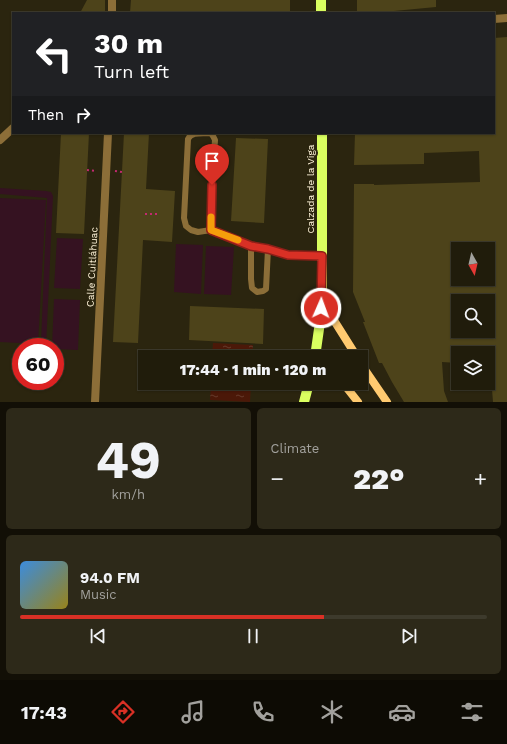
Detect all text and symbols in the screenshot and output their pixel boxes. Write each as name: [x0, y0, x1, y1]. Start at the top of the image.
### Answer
text: 30 m: [94, 27, 163, 60]
icon: left: [28, 28, 80, 80]
text: Turn left: [94, 61, 169, 82]
icon: right: [72, 104, 94, 126]
text: Then: [28, 106, 64, 124]
pin: [195, 144, 229, 185]
street label: Calzada de la Viga: [305, 144, 316, 233]
icon: arrive: [201, 150, 223, 172]
street label: Calle Cuitláhuac: [84, 226, 100, 307]
north arrow: [451, 242, 495, 286]
map controls: [451, 242, 495, 390]
position arrow: [300, 287, 342, 329]
button: search: [451, 294, 495, 338]
speed limit sign: 60: [12, 338, 64, 390]
button: layers: [451, 346, 495, 390]
text: 17:44 · 1 min · 120 m: [180, 361, 326, 379]
text: 49: [95, 430, 161, 491]
text: Climate: [271, 441, 319, 456]
text: 22°: [353, 461, 404, 496]
text: −: [271, 466, 284, 491]
text: +: [474, 466, 487, 491]
text: km/h: [112, 487, 145, 502]
text: 94.0 FM: [80, 569, 140, 587]
text: Music: [80, 587, 117, 602]
icon: previous: [87, 625, 109, 647]
icon: pause: [242, 625, 264, 647]
icon: next: [398, 625, 420, 647]
icon: directions: [109, 698, 137, 726]
icon: music: [179, 698, 207, 726]
icon: phone: [249, 698, 277, 726]
icon: climate: [318, 698, 346, 726]
icon: car: [388, 698, 416, 726]
icon: filters: [458, 698, 486, 726]
text: 17:43: [21, 702, 67, 723]

